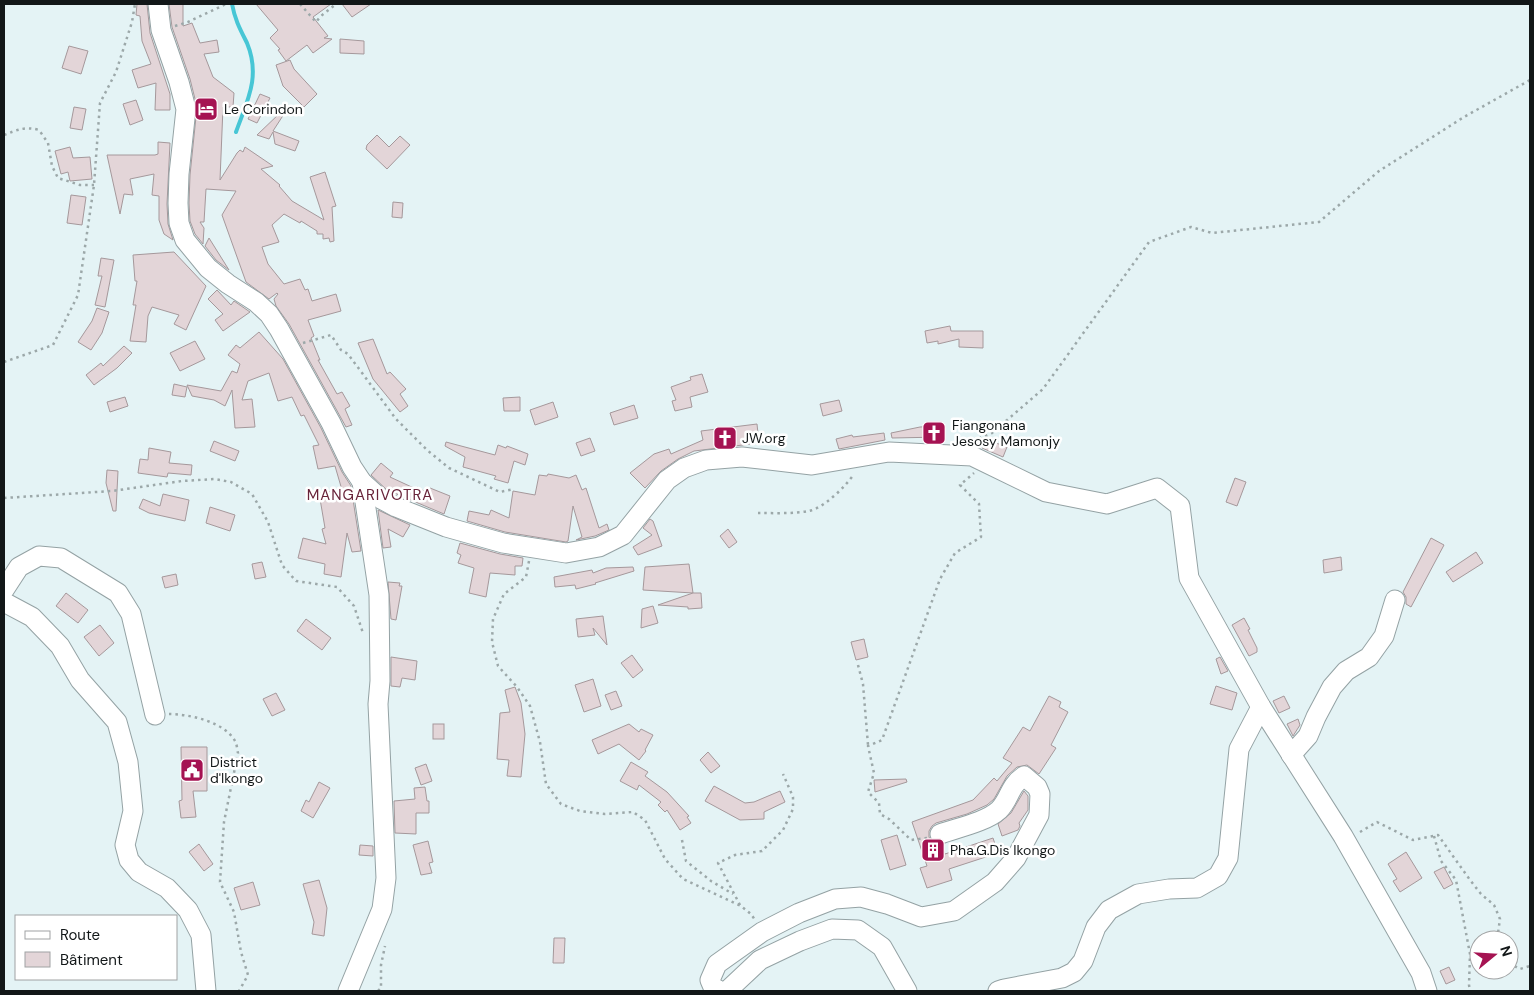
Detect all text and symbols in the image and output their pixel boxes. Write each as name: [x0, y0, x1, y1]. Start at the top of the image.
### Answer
hotel icon: Le Corindon: [193, 96, 219, 122]
place label: Le Corindon: [224, 100, 303, 118]
place label: Fiangonana Jesosy Mamonjy: [952, 416, 1060, 450]
church icon: Fiangonana Jesosy Mamonjy: [921, 420, 947, 446]
church icon: JW.org: [712, 425, 738, 451]
place label: JW.org: [742, 429, 786, 447]
district label: MANGARIVOTRA: [307, 485, 433, 505]
place label: District d'Ikongo: [210, 753, 263, 787]
public building icon: District d'Ikongo: [179, 757, 205, 783]
building icon: Pha.G.Dis Ikongo: [920, 837, 946, 863]
place label: Pha.G.Dis Ikongo: [950, 841, 1055, 859]
legend: [15, 915, 178, 980]
text: Route: [60, 925, 100, 945]
north arrow: [1469, 930, 1519, 980]
text: N: [1496, 943, 1517, 959]
text: Bâtiment: [60, 950, 123, 970]

